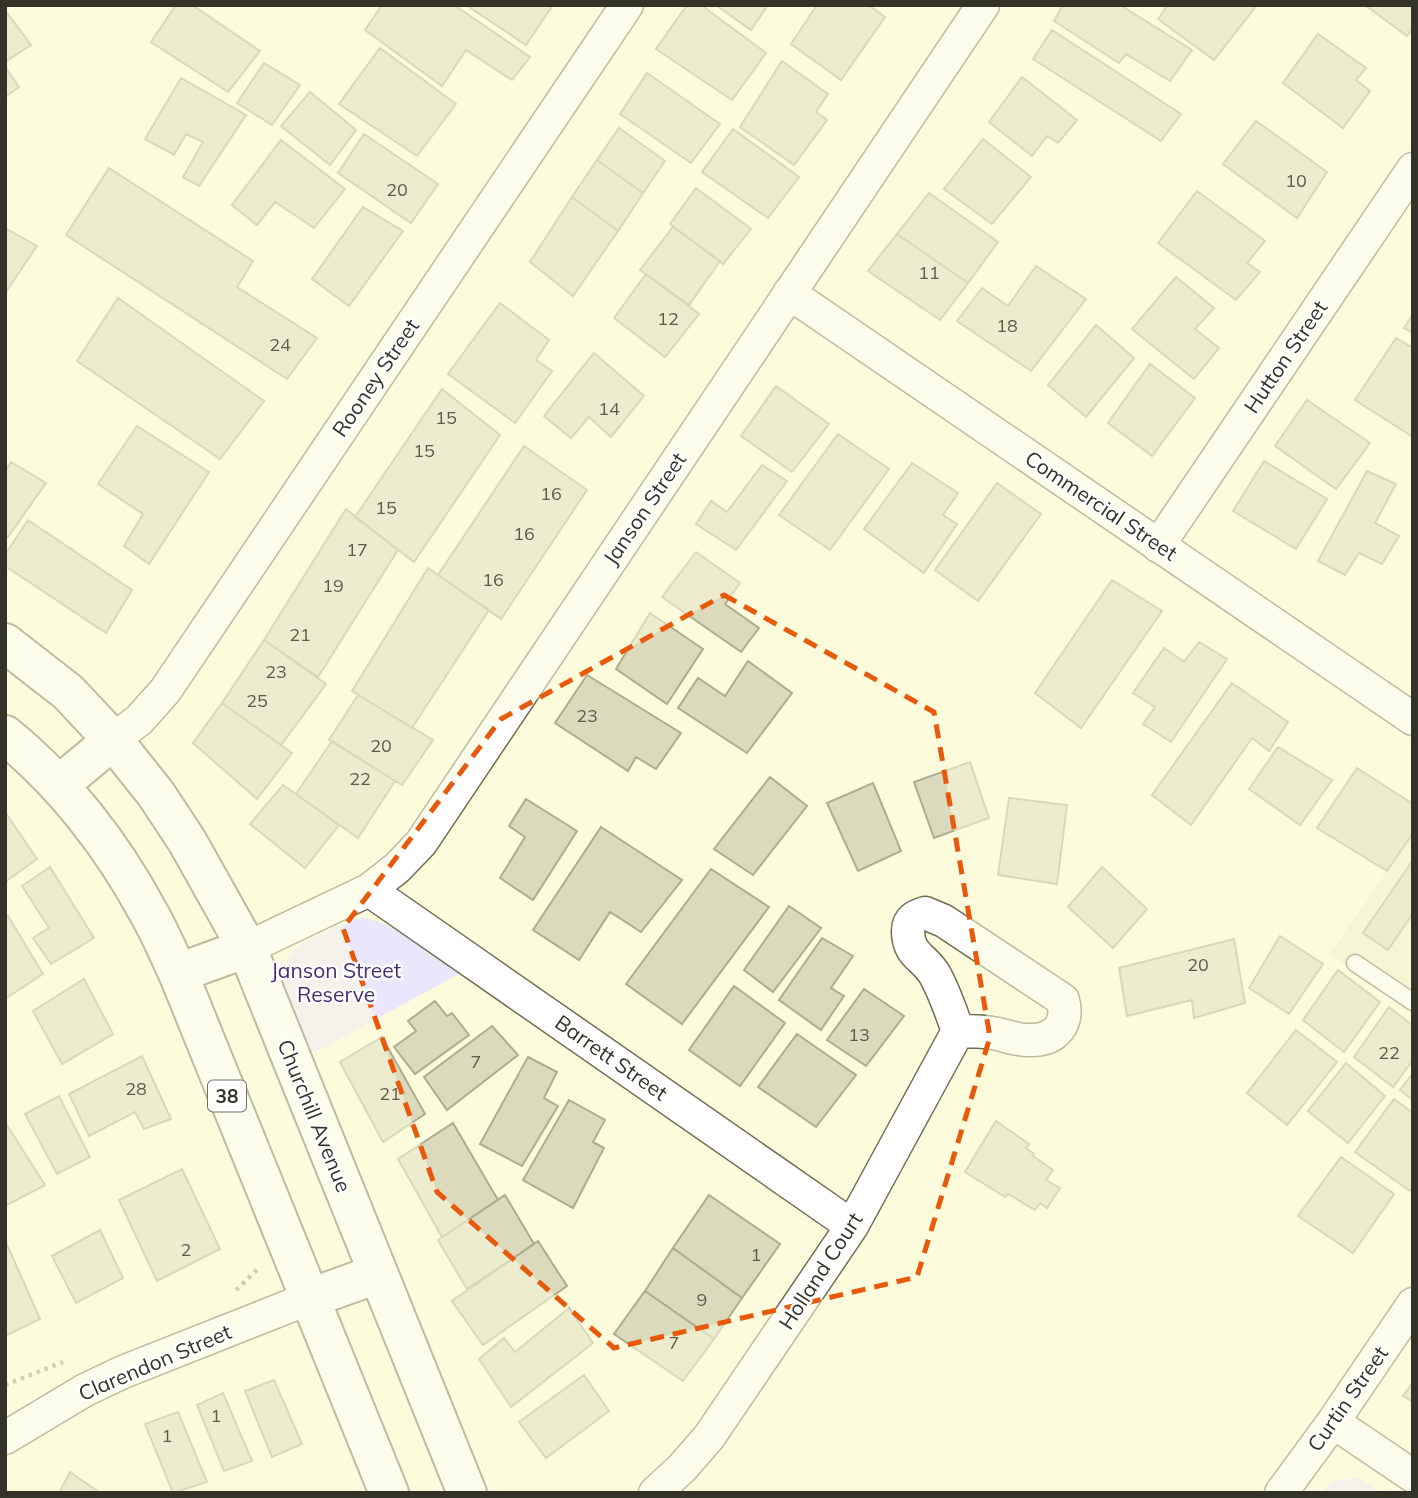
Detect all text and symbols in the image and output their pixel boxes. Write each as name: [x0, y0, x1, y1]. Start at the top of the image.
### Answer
house number: 10: [1285, 169, 1307, 192]
house number: 20: [386, 178, 408, 201]
house number: 11: [918, 261, 940, 284]
street label: Hutton Street: [1238, 295, 1332, 418]
house number: 12: [657, 307, 679, 330]
street label: Rooney Street: [326, 314, 424, 441]
house number: 18: [996, 314, 1018, 337]
house number: 24: [269, 333, 291, 356]
house number: 14: [598, 397, 620, 420]
house number: 15: [435, 406, 457, 429]
house number: 15: [413, 439, 435, 462]
street label: Commercial Street: [1021, 445, 1183, 566]
street label: Janson Street: [597, 447, 691, 570]
house number: 16: [540, 482, 562, 505]
house number: 15: [375, 496, 397, 519]
house number: 16: [513, 522, 535, 545]
house number: 17: [346, 538, 368, 561]
house number: 16: [482, 568, 504, 591]
house number: 19: [322, 574, 344, 597]
house number: 21: [289, 623, 311, 646]
house number: 23: [265, 660, 287, 683]
house number: 25: [246, 689, 268, 712]
house number: 23: [576, 704, 598, 727]
house number: 20: [370, 734, 392, 757]
house number: 22: [349, 767, 371, 790]
house number: 20: [1187, 953, 1209, 976]
park label: Janson Street Reserve: [271, 957, 401, 1007]
street label: Barrett Street: [550, 1009, 673, 1106]
house number: 13: [848, 1023, 870, 1046]
street label: Churchill Avenue: [272, 1035, 357, 1196]
house number: 22: [1378, 1041, 1400, 1064]
house number: 7: [471, 1050, 481, 1073]
house number: 28: [125, 1077, 147, 1100]
road number: 38: [208, 1080, 246, 1112]
house number: 21: [379, 1082, 401, 1105]
street label: Holland Court: [773, 1207, 868, 1334]
house number: 2: [181, 1238, 191, 1261]
house number: 1: [751, 1243, 761, 1266]
house number: 9: [697, 1288, 707, 1311]
street label: Clarendon Street: [74, 1318, 235, 1406]
house number: 7: [669, 1331, 679, 1354]
street label: Curtin Street: [1301, 1341, 1393, 1456]
house number: 1: [211, 1404, 221, 1427]
house number: 1: [162, 1424, 172, 1447]

